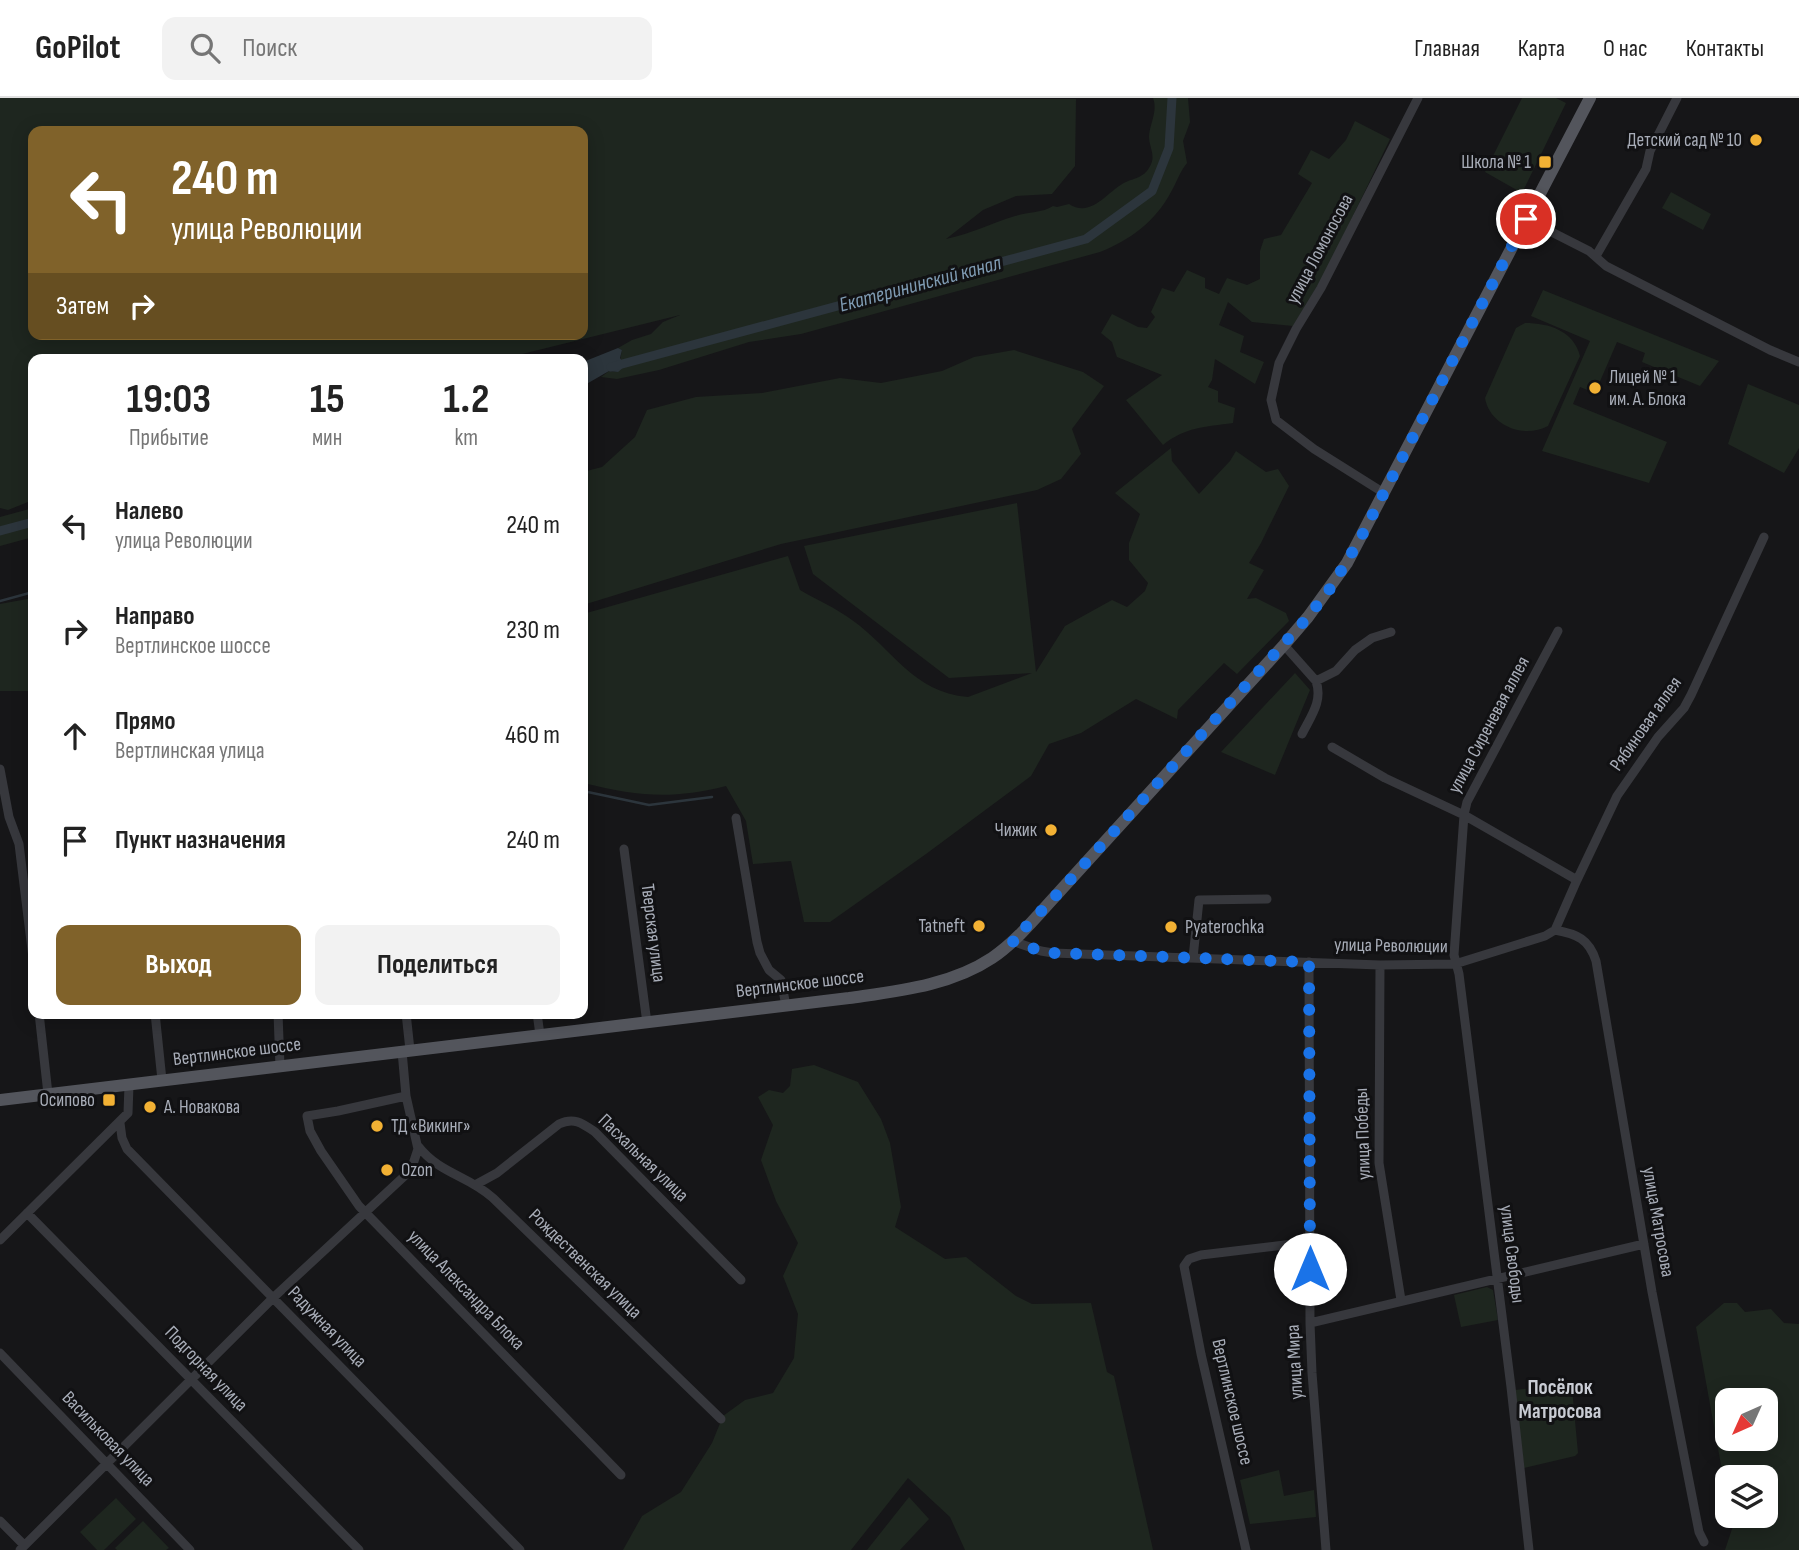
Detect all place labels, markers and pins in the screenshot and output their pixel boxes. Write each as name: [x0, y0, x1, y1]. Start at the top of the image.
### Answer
place label: Детский сад № 10: [1627, 129, 1742, 152]
marker: Детский сад № 10: [1748, 132, 1764, 148]
place label: Школа № 1: [1461, 151, 1531, 174]
marker: Школа № 1: [1537, 154, 1553, 170]
pin: [1496, 189, 1556, 249]
place label: Лицей № 1 им. А. Блока: [1609, 366, 1686, 411]
marker: Лицей № 1 им. А. Блока: [1587, 380, 1603, 396]
place label: Чижик: [994, 819, 1038, 842]
marker: Чижик: [1043, 822, 1059, 838]
place label: Tatneft: [918, 915, 965, 938]
place label: Pyaterochka: [1185, 916, 1264, 939]
marker: Tatneft: [971, 918, 987, 934]
marker: Pyaterochka: [1163, 919, 1179, 935]
place label: Осипово: [39, 1089, 95, 1112]
marker: Осипово: [101, 1092, 117, 1108]
place label: А. Новакова: [163, 1096, 240, 1119]
marker: А. Новакова: [142, 1099, 158, 1115]
place label: ТД «Викинг»: [391, 1115, 471, 1138]
marker: ТД «Викинг»: [369, 1118, 385, 1134]
place label: Ozon: [401, 1159, 433, 1182]
marker: Ozon: [379, 1162, 395, 1178]

